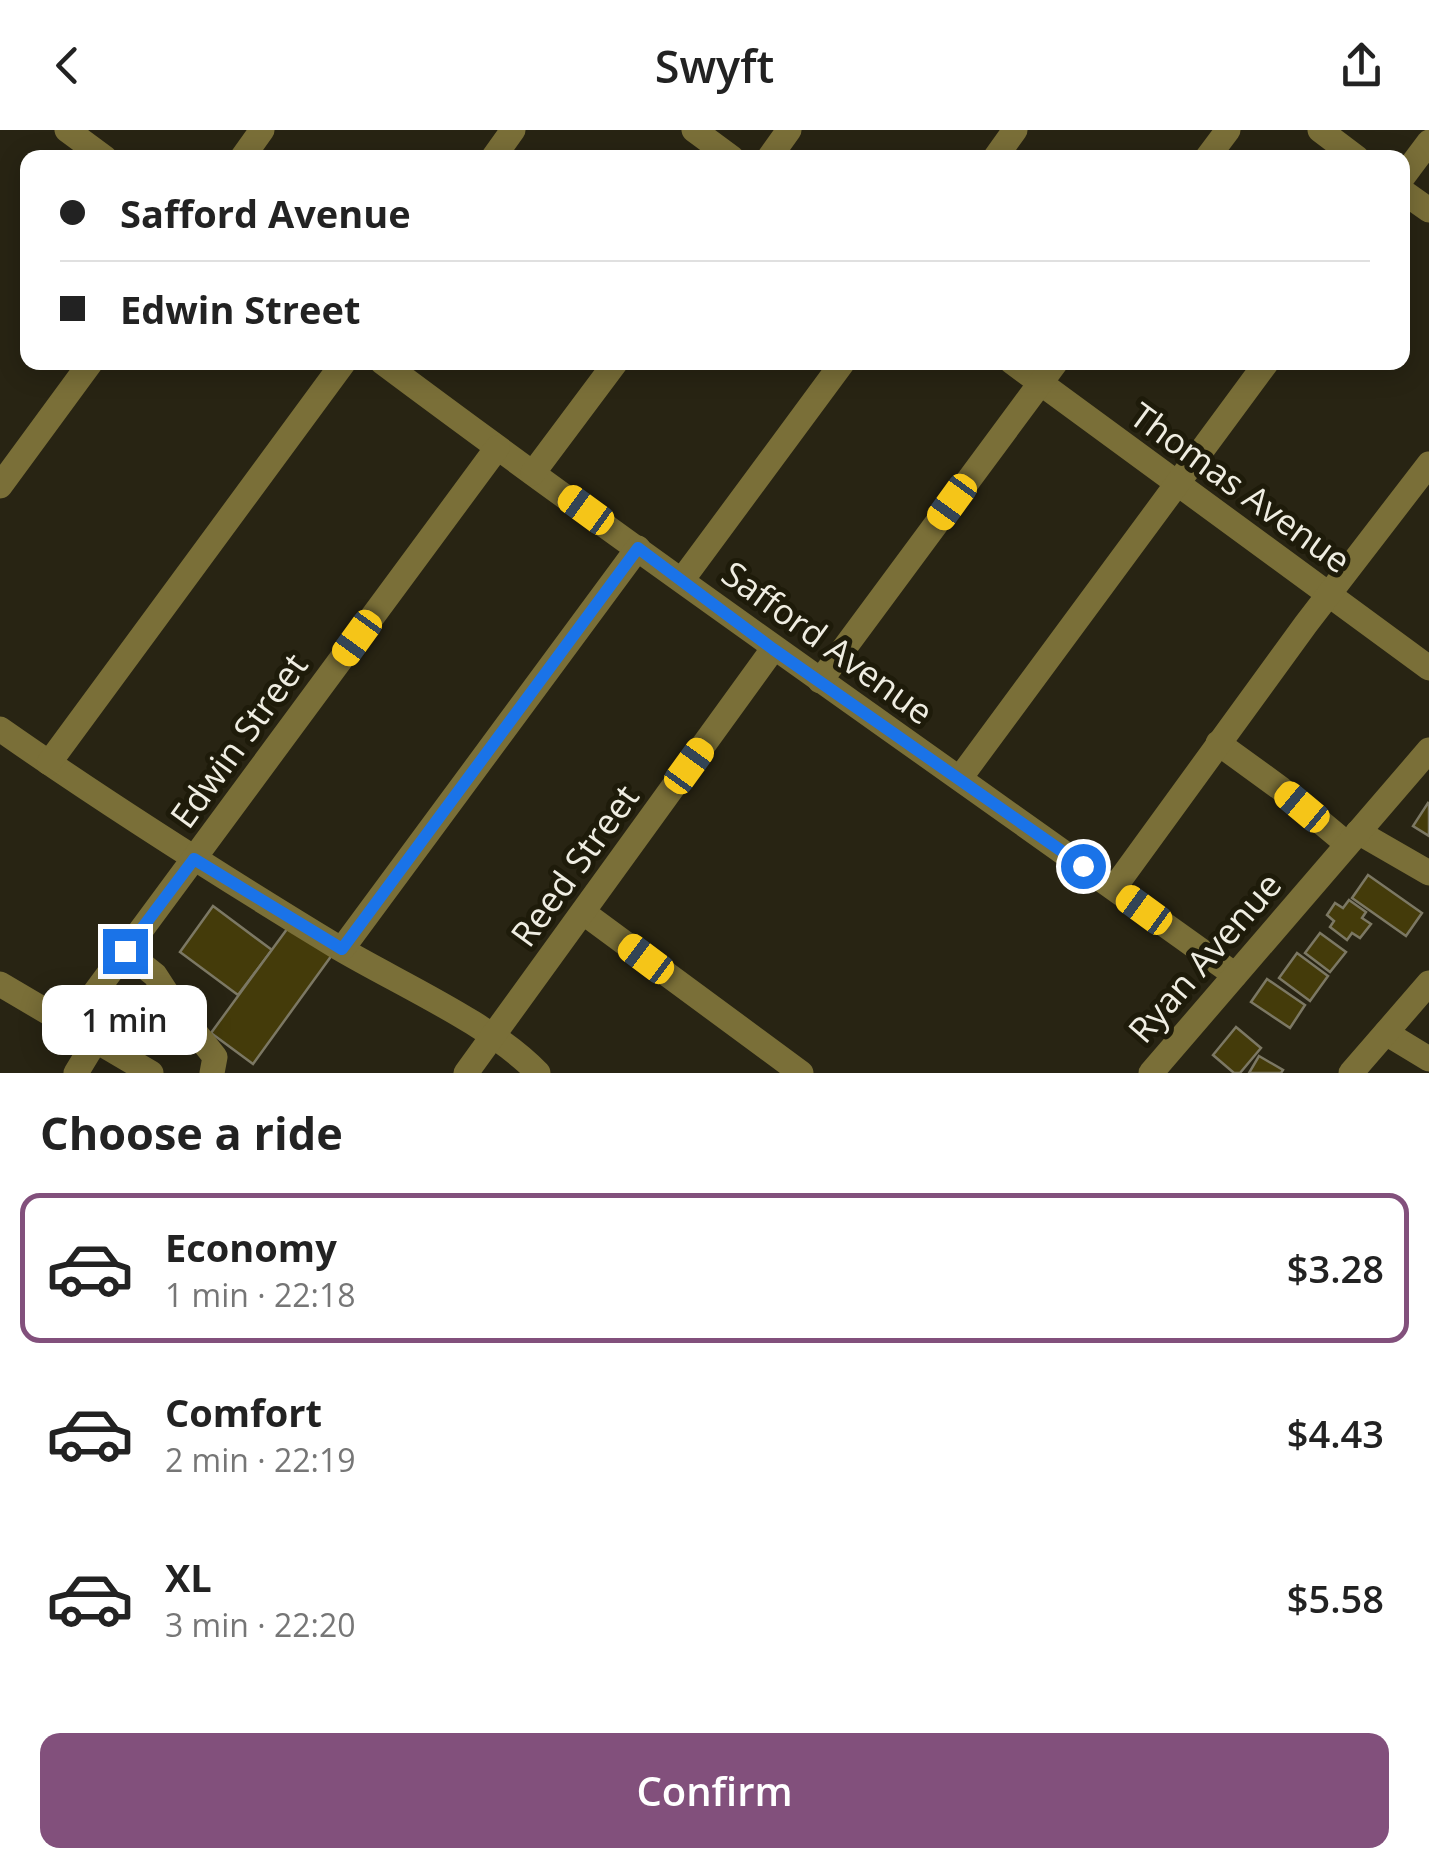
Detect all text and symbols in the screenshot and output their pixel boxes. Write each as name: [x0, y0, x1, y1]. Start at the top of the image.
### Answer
text: Swyft: [655, 35, 774, 96]
icon: back: [40, 38, 95, 93]
icon: share: [1334, 38, 1389, 93]
text: Safford Avenue: [120, 187, 411, 239]
text: Edwin Street: [120, 283, 360, 335]
street label: Thomas Avenue: [1121, 391, 1361, 583]
car: [922, 469, 982, 535]
car: [553, 480, 619, 540]
street label: Safford Avenue: [713, 550, 943, 734]
car: [327, 605, 387, 671]
street label: Edwin Street: [159, 643, 317, 837]
car: [659, 733, 719, 799]
street label: Reed Street: [499, 775, 649, 955]
car: [1269, 776, 1335, 838]
route start: [1061, 844, 1106, 889]
street label: Ryan Avenue: [1117, 862, 1291, 1052]
car: [1111, 880, 1177, 940]
route end: [103, 929, 148, 974]
car: [613, 929, 679, 989]
callout: 1 min: [42, 986, 208, 1056]
text: 1 min: [81, 998, 168, 1041]
text: Choose a ride: [40, 1102, 343, 1163]
text: Economy: [165, 1221, 337, 1273]
icon: car: [45, 1223, 135, 1313]
text: $3.28: [1287, 1242, 1384, 1294]
text: 1 min · 22:18: [165, 1273, 356, 1316]
text: Comfort: [165, 1386, 322, 1438]
icon: car: [45, 1388, 135, 1478]
text: $4.43: [1287, 1407, 1384, 1459]
text: 2 min · 22:19: [165, 1438, 356, 1481]
text: XL: [165, 1551, 212, 1603]
icon: car: [45, 1553, 135, 1643]
text: $5.58: [1287, 1572, 1384, 1624]
text: 3 min · 22:20: [165, 1603, 356, 1646]
button: Confirm: [40, 1733, 1389, 1848]

